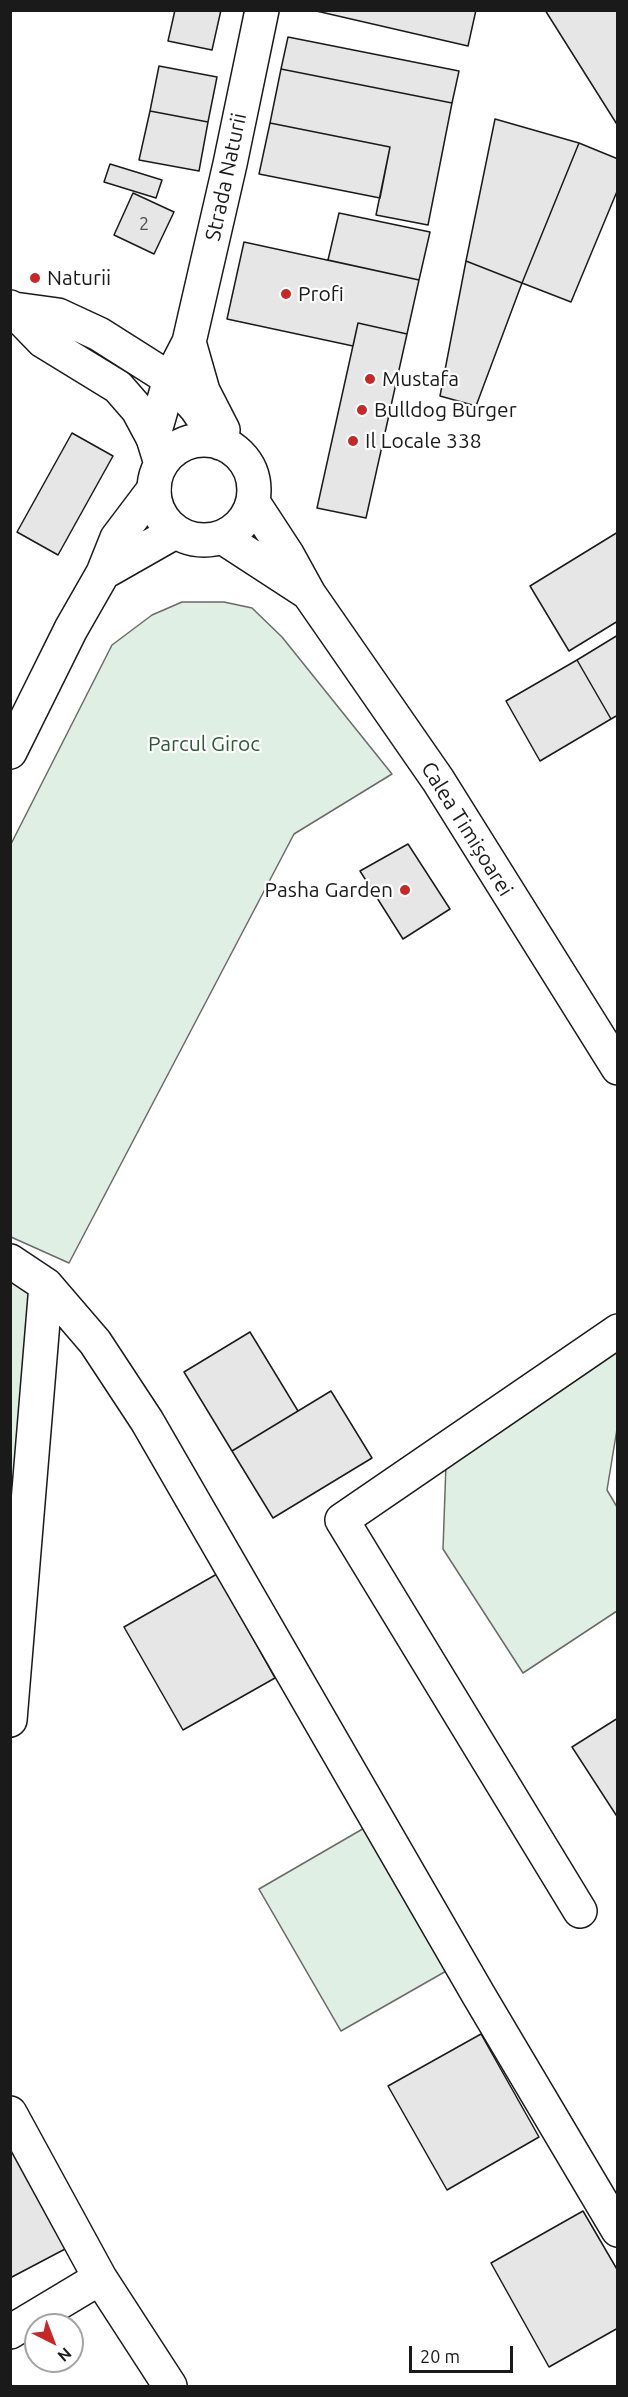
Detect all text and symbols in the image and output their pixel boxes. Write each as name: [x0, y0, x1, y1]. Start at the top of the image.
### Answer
street label: Strada Naturii: [200, 111, 252, 243]
house number: 2: [139, 213, 149, 235]
place label: Naturii: [47, 265, 111, 291]
marker: Naturii: [28, 271, 42, 285]
place label: Profi: [298, 281, 344, 307]
marker: Profi: [279, 287, 293, 301]
place label: Mustafa: [382, 366, 459, 392]
marker: Mustafa: [363, 372, 377, 386]
place label: Bulldog Burger: [374, 397, 517, 423]
marker: Bulldog Burger: [355, 403, 369, 417]
place label: Il Locale 338: [365, 428, 482, 454]
marker: Il Locale 338: [346, 434, 360, 448]
park label: Parcul Giroc: [148, 731, 260, 757]
street label: Calea Timișoarei: [416, 757, 518, 901]
place label: Pasha Garden: [265, 877, 393, 903]
marker: Pasha Garden: [398, 883, 412, 897]
north arrow: [24, 2313, 84, 2373]
scale bar: [412, 2334, 516, 2372]
text: N: [54, 2344, 75, 2366]
text: 20 m: [420, 2346, 460, 2366]

